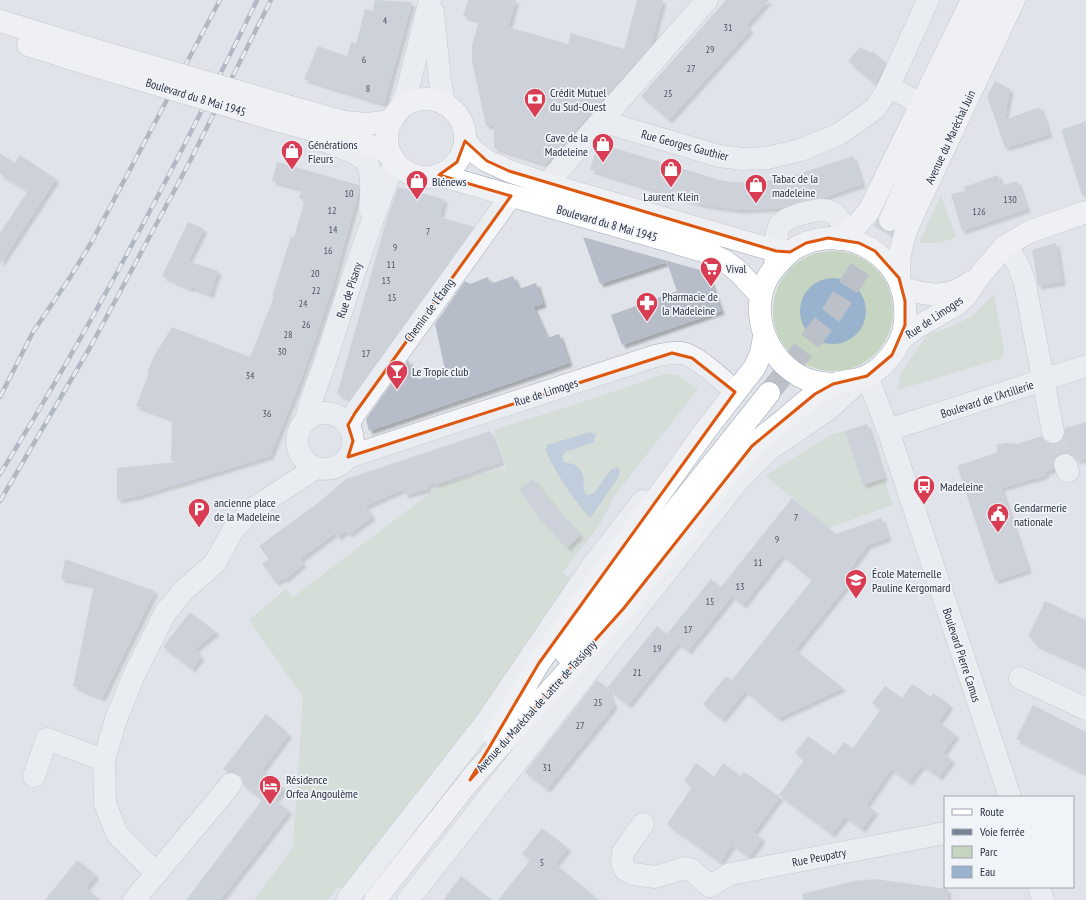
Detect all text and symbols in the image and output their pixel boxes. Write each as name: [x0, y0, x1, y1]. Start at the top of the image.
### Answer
house number: 4: [383, 14, 388, 27]
house number: 31: [724, 21, 733, 34]
house number: 29: [706, 43, 715, 56]
house number: 6: [362, 53, 367, 66]
house number: 27: [687, 62, 696, 75]
street label: Boulevard du 8 Mai 1945: [144, 75, 248, 119]
house number: 8: [366, 82, 370, 95]
place label: Crédit Mutuel du Sud-Ouest: [550, 85, 607, 114]
bank icon: Crédit Mutuel du Sud-Ouest: [522, 86, 548, 119]
house number: 25: [664, 87, 673, 100]
street label: Avenue du Maréchal Juin: [922, 88, 978, 186]
street label: Rue Georges Gauthier: [640, 126, 731, 164]
place label: Cave de la Madeleine: [545, 130, 588, 159]
shop icon: Cave de la Madeleine: [590, 131, 616, 164]
place label: Générations Fleurs: [308, 137, 358, 166]
shop icon: Générations Fleurs: [279, 138, 305, 171]
shop icon: Laurent Klein: [658, 156, 684, 189]
shop icon: Blénews: [404, 168, 430, 201]
place label: Tabac de la madeleine: [772, 171, 818, 200]
shop icon: Tabac de la madeleine: [743, 172, 769, 205]
place label: Blénews: [432, 174, 467, 189]
house number: 10: [345, 187, 354, 200]
place label: Laurent Klein: [643, 189, 699, 204]
house number: 130: [1003, 193, 1017, 206]
street label: Boulevard du 8 Mai 1945: [555, 201, 659, 245]
house number: 12: [328, 204, 337, 217]
house number: 126: [972, 205, 986, 218]
house number: 14: [329, 223, 338, 236]
house number: 7: [426, 225, 430, 238]
house number: 9: [393, 241, 397, 254]
house number: 16: [324, 244, 333, 257]
supermarket icon: Vival: [698, 255, 724, 288]
house number: 11: [387, 258, 396, 271]
street label: Rue de Pisany: [333, 260, 365, 320]
place label: Vival: [725, 261, 747, 276]
house number: 20: [311, 267, 320, 280]
house number: 13: [382, 274, 391, 287]
street label: Chemin de l'Étang: [401, 275, 457, 345]
house number: 22: [312, 284, 321, 297]
place label: Pharmacie de la Madeleine: [662, 289, 718, 318]
pharmacy icon: Pharmacie de la Madeleine: [634, 290, 660, 323]
house number: 15: [388, 291, 397, 304]
street label: Rue de Limoges: [902, 292, 966, 342]
house number: 24: [299, 297, 308, 310]
house number: 26: [302, 318, 311, 331]
house number: 28: [284, 328, 293, 341]
house number: 30: [278, 345, 287, 358]
house number: 17: [362, 347, 371, 360]
bar icon: Le Tropic club: [384, 358, 410, 391]
place label: Le Tropic club: [412, 364, 468, 379]
house number: 34: [246, 369, 255, 382]
street label: Rue de Limoges: [512, 375, 580, 409]
street label: Boulevard de l'Artillerie: [939, 377, 1036, 421]
house number: 36: [263, 407, 272, 420]
bus stop icon: Madeleine: [911, 473, 937, 506]
place label: Madeleine: [940, 479, 983, 494]
place label: ancienne place de la Madeleine: [214, 495, 280, 524]
parking icon: ancienne place de la Madeleine: [186, 496, 212, 529]
place label: Gendarmerie nationale: [1014, 500, 1067, 529]
public building icon: Gendarmerie nationale: [985, 501, 1011, 534]
house number: 7: [794, 511, 798, 524]
house number: 9: [775, 533, 779, 546]
house number: 11: [754, 556, 763, 569]
place label: École Maternelle Pauline Kergomard: [872, 566, 950, 595]
school or university icon: École Maternelle Pauline Kergomard: [843, 567, 869, 600]
house number: 13: [736, 580, 745, 593]
house number: 15: [706, 595, 715, 608]
street label: Boulevard Pierre Camus: [940, 606, 984, 704]
house number: 17: [684, 623, 693, 636]
street label: Avenue du Maréchal de Lattre de Tassigny: [473, 636, 600, 775]
house number: 19: [653, 642, 662, 655]
house number: 21: [633, 666, 642, 679]
house number: 25: [594, 696, 603, 709]
house number: 27: [576, 719, 585, 732]
house number: 31: [543, 761, 552, 774]
place label: Résidence Orfea Angoulème: [286, 772, 358, 801]
hotel icon: Résidence Orfea Angoulème: [257, 773, 283, 806]
legend: [944, 796, 1074, 888]
text: Route: [980, 804, 1004, 819]
text: Voie ferrée: [979, 824, 1025, 839]
street label: Rue Peupatry: [791, 844, 848, 870]
text: Parc: [980, 844, 998, 859]
house number: 5: [540, 856, 544, 869]
text: Eau: [980, 864, 995, 879]

